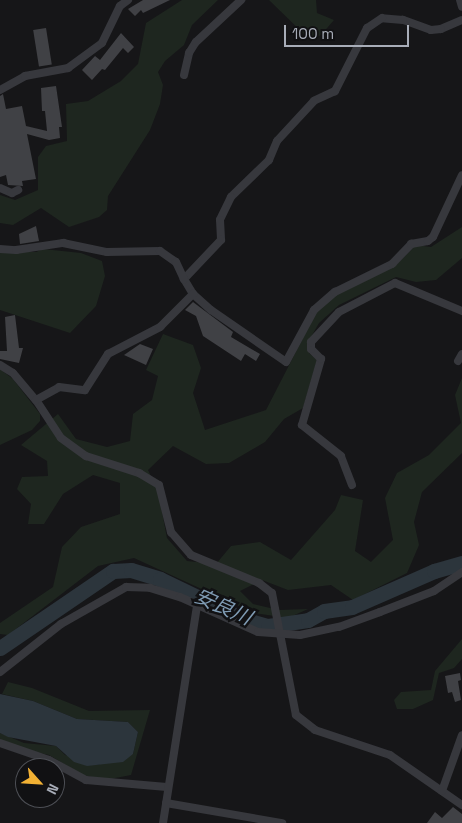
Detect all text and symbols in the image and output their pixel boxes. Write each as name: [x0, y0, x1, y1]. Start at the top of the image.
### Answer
scale bar: [287, 15, 412, 47]
text: 100 m: [292, 24, 334, 43]
water label: 安良川: [191, 584, 255, 630]
north arrow: [15, 758, 65, 808]
text: N: [42, 781, 63, 797]

